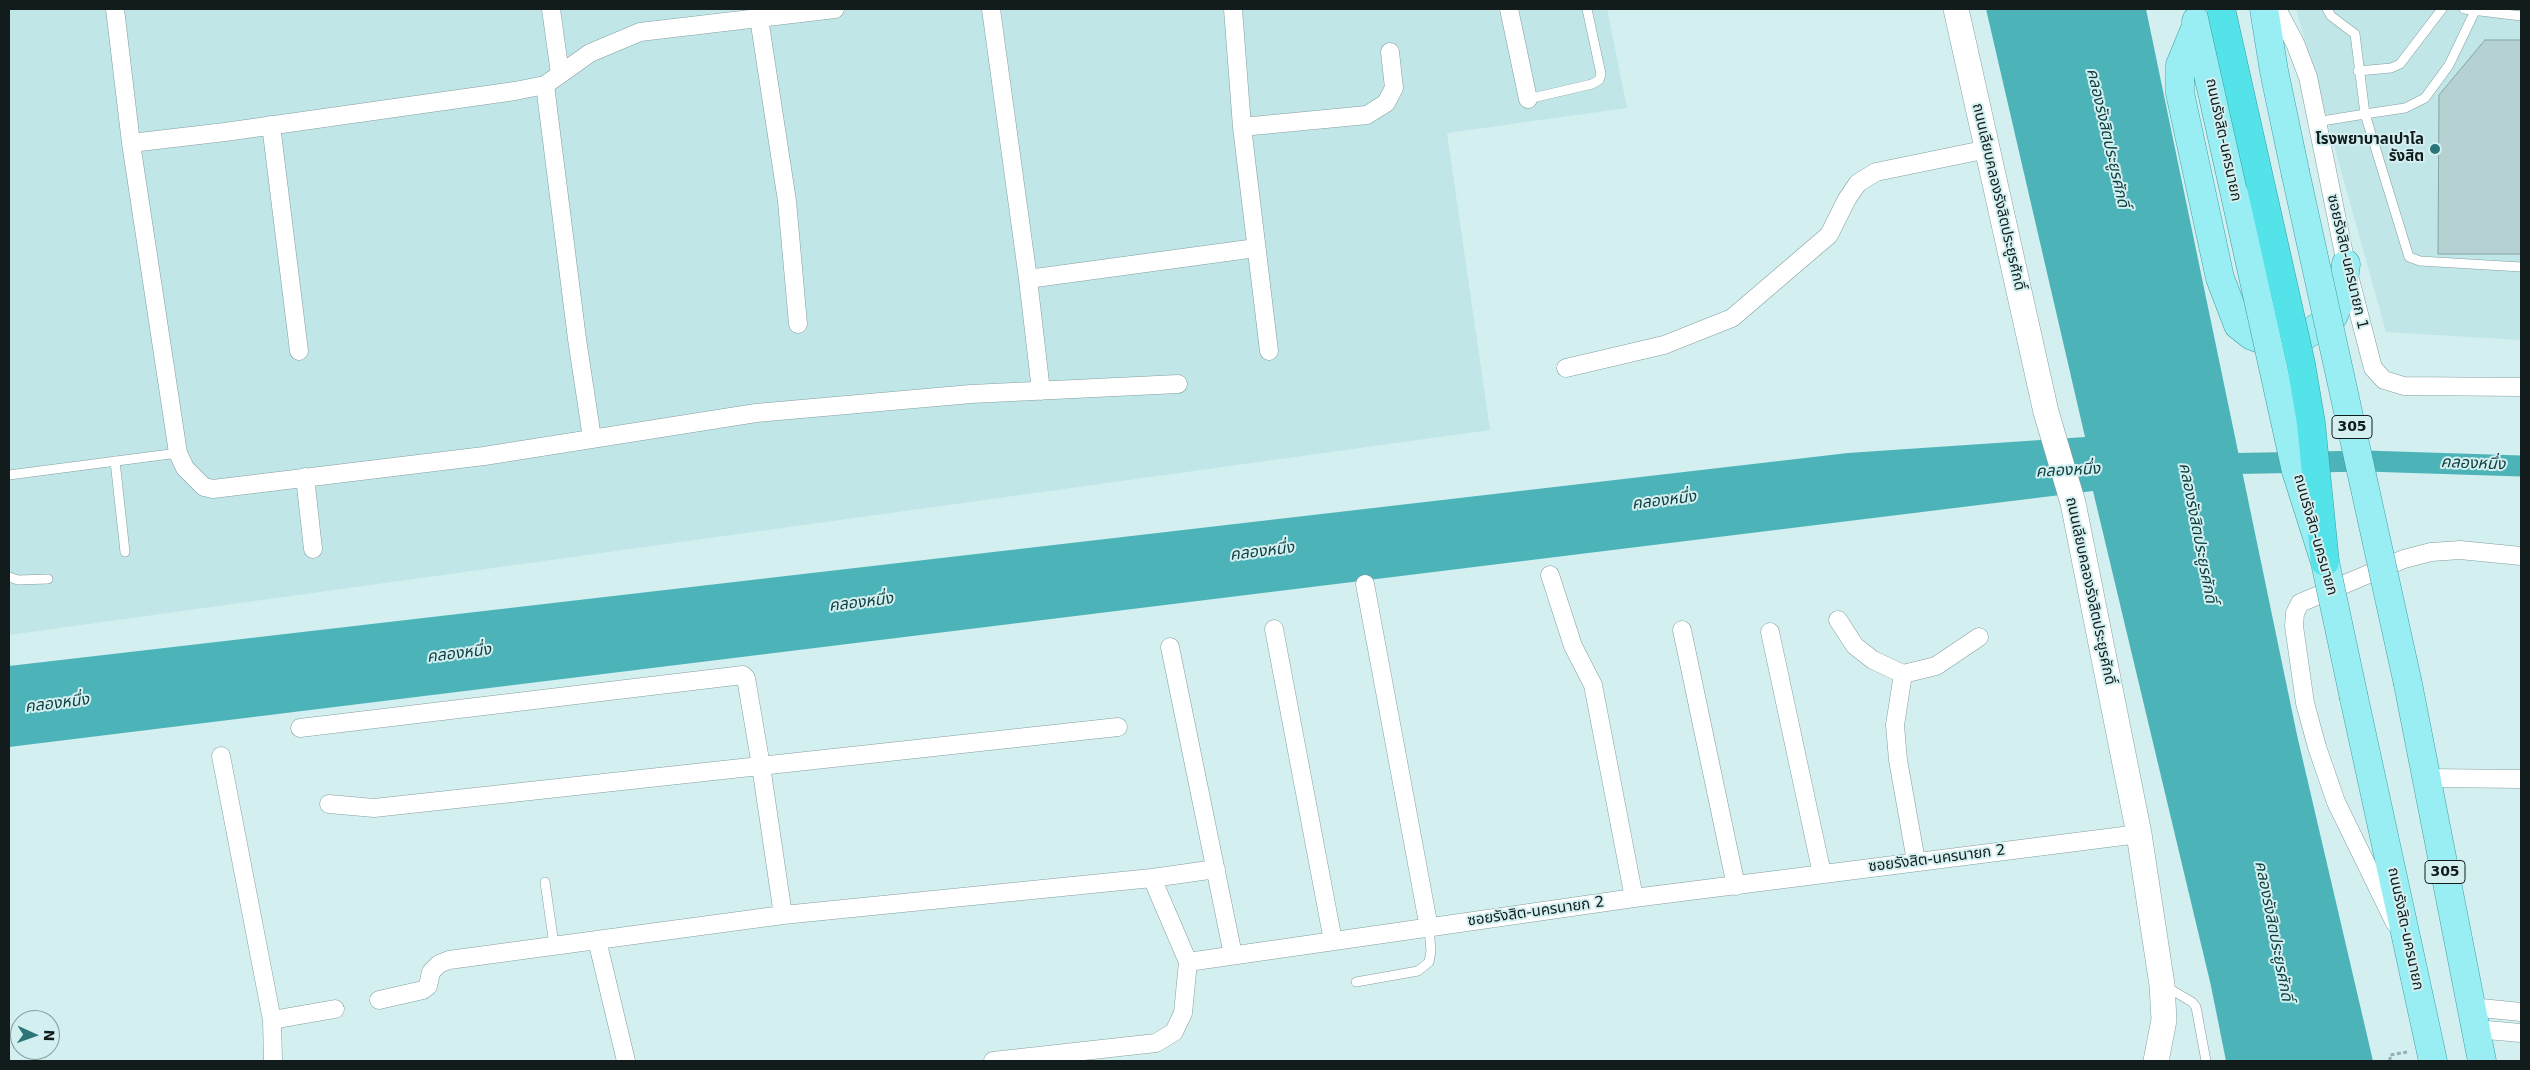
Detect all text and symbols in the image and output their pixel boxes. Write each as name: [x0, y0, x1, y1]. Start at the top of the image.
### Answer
water label: คลองรังสิตประยูรศักดิ์: [2082, 67, 2132, 209]
street label: ถนนรังสิต-นครนายก: [2201, 77, 2245, 203]
street label: ถนนเลียบคลองรังสิตประยูรศักดิ์: [1968, 102, 2028, 292]
place label: โรงพยาบาลเปาโล รังสิต: [2315, 131, 2424, 166]
marker: โรงพยาบาลเปาโล รังสิต: [2428, 142, 2442, 156]
street label: ซอยรังสิต-นครนายก 1: [2323, 193, 2371, 331]
road number: 305: [2332, 416, 2372, 438]
water label: คลองหนึ่ง: [2440, 453, 2506, 475]
water label: คลองหนึ่ง: [2035, 460, 2101, 482]
water label: คลองรังสิตประยูรศักดิ์: [2174, 461, 2220, 605]
street label: ถนนรังสิต-นครนายก: [2289, 472, 2341, 598]
water label: คลองหนึ่ง: [1631, 488, 1697, 514]
street label: ถนนเลียบคลองรังสิตประยูรศักดิ์: [2061, 495, 2119, 687]
water label: คลองหนึ่ง: [1229, 539, 1295, 565]
water label: คลองหนึ่ง: [828, 590, 894, 616]
water label: คลองหนึ่ง: [426, 641, 492, 667]
water label: คลองหนึ่ง: [24, 691, 90, 717]
street label: ซอยรังสิต-นครนายก 2: [1867, 842, 2007, 876]
water label: คลองรังสิตประยูรศักดิ์: [2250, 859, 2296, 1003]
road number: 305: [2425, 860, 2465, 884]
street label: ถนนรังสิต-นครนายก: [2383, 866, 2427, 992]
street label: ซอยรังสิต-นครนายก 2: [1466, 893, 1606, 931]
north arrow: [10, 1010, 60, 1060]
text: N: [41, 1029, 57, 1042]

